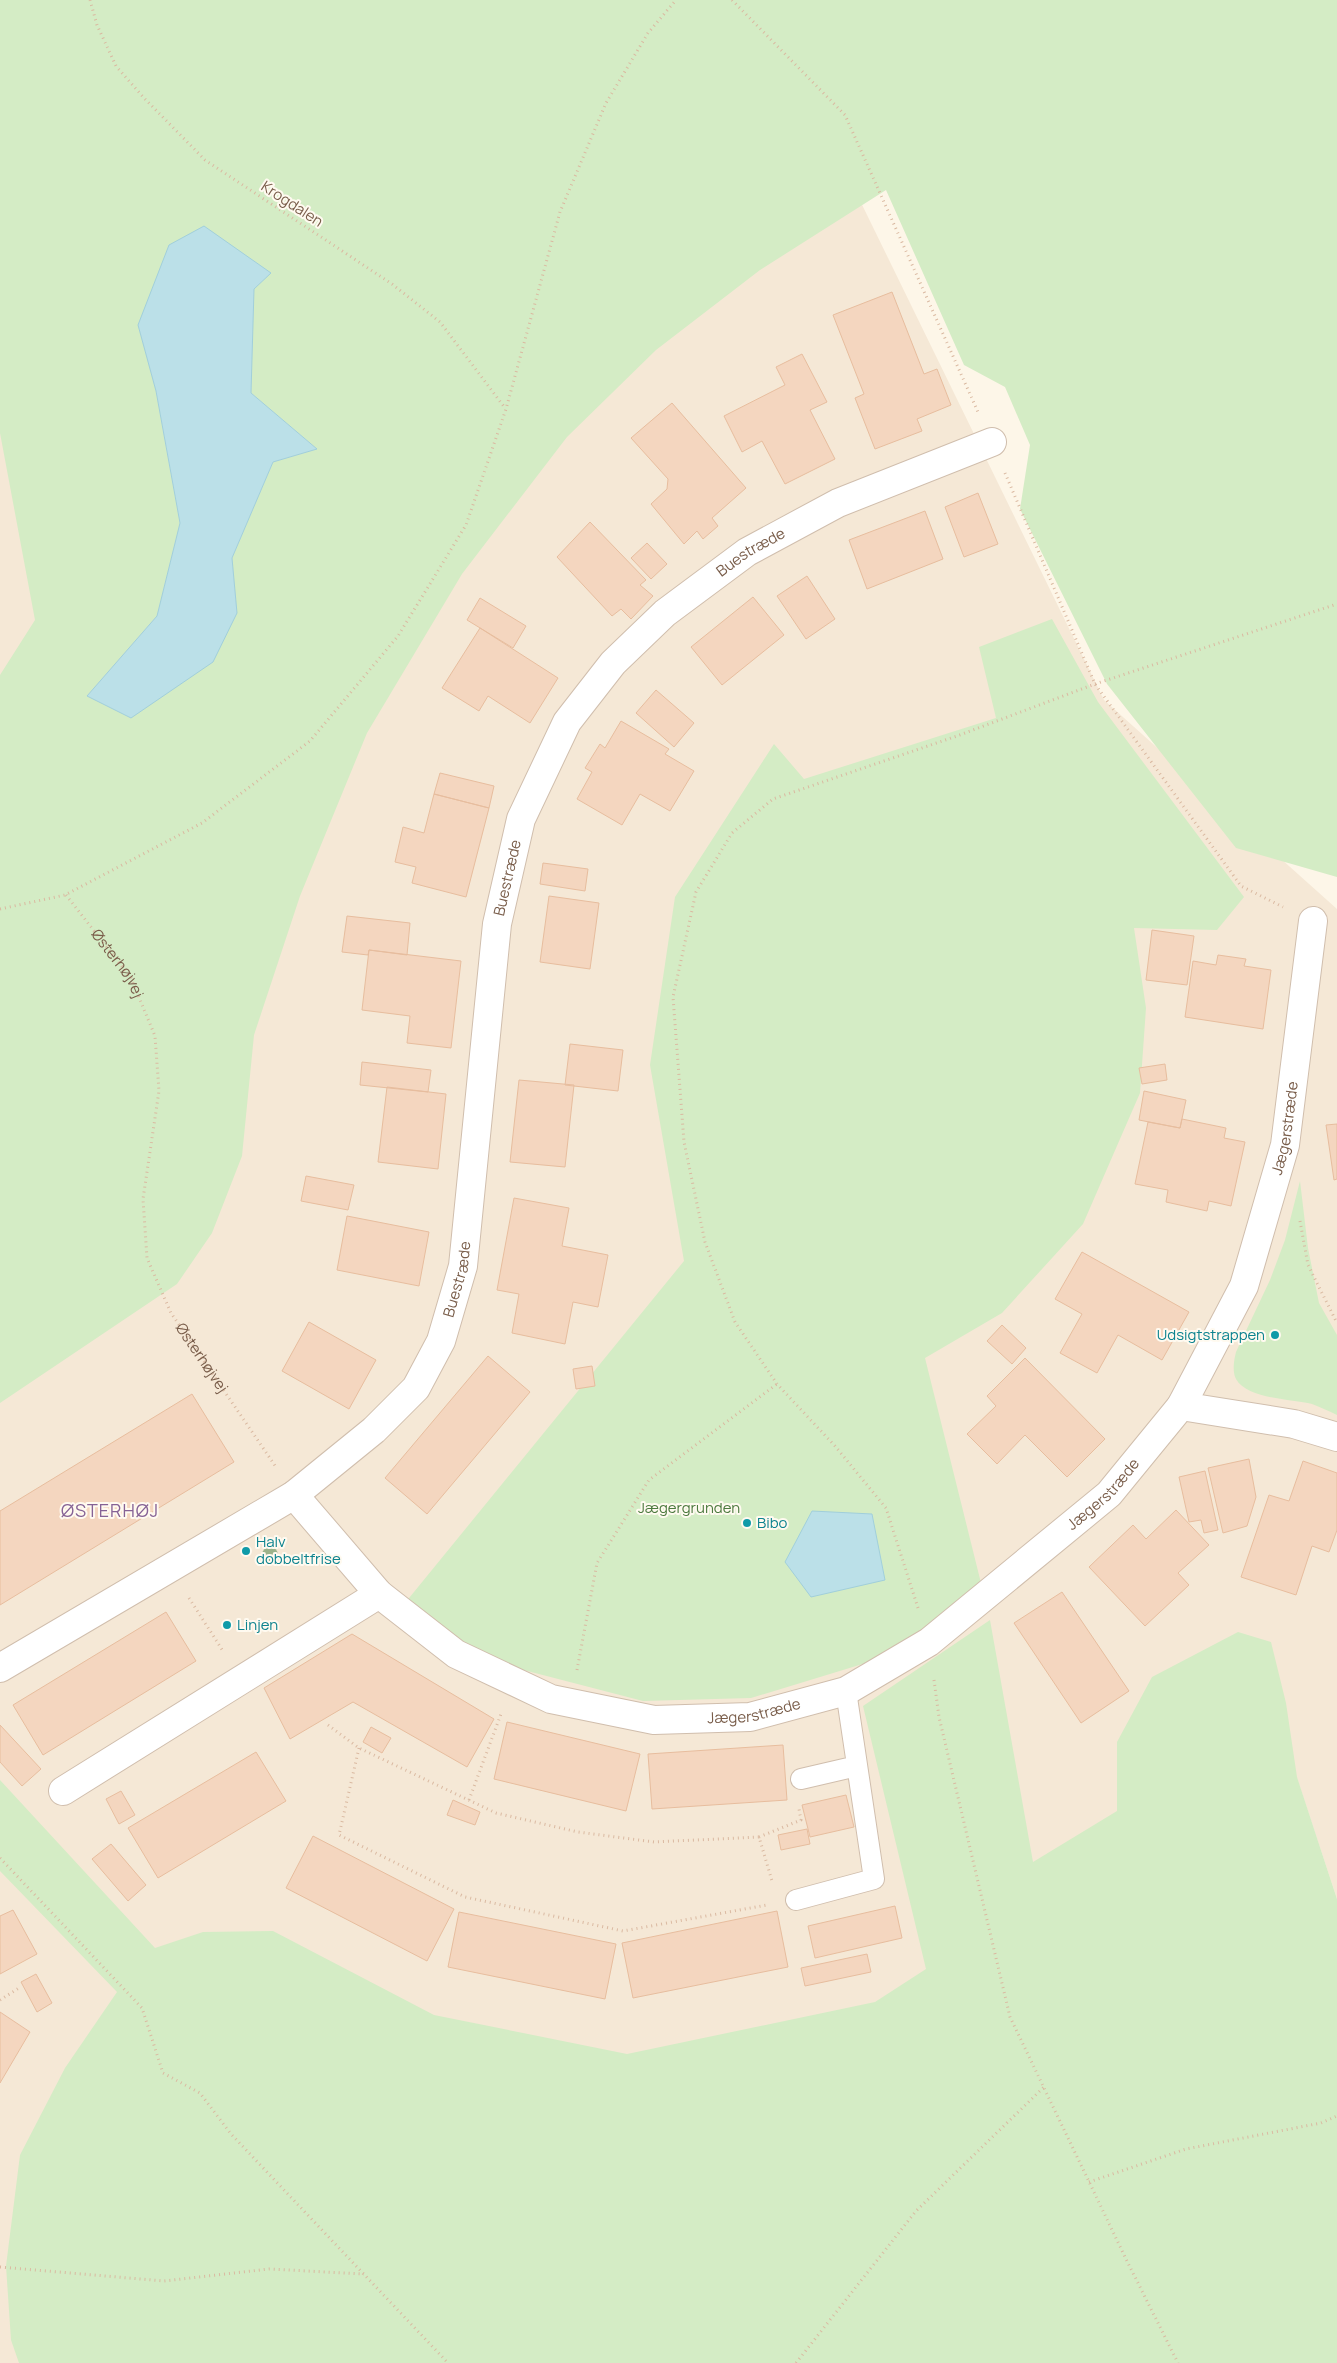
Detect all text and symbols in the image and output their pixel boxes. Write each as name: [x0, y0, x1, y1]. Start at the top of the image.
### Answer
street label: Krogdalen: [257, 176, 327, 232]
street label: Buestræde: [712, 522, 789, 581]
street label: Buestræde: [488, 837, 526, 918]
street label: Østerhøjvej: [86, 924, 149, 1001]
street label: Jægerstræde: [1266, 1080, 1303, 1177]
street label: Buestræde: [438, 1240, 475, 1320]
street label: Østerhøjvej: [171, 1319, 233, 1397]
place label: Udsigtstrappen: [1157, 1324, 1265, 1345]
marker: Udsigtstrappen: [1269, 1329, 1281, 1341]
street label: Jægerstræde: [1062, 1454, 1144, 1534]
park label: Jægergrunden: [638, 1497, 740, 1518]
district label: ØSTERHØJ: [61, 1498, 159, 1522]
place label: Bibo: [757, 1512, 788, 1533]
marker: Bibo: [741, 1517, 753, 1529]
place label: Halv dobbeltfrise: [256, 1531, 341, 1569]
marker: Halv dobbeltfrise: [240, 1545, 252, 1557]
place label: Linjen: [237, 1614, 278, 1635]
marker: Linjen: [221, 1619, 233, 1631]
street label: Jægerstræde: [707, 1693, 803, 1728]

